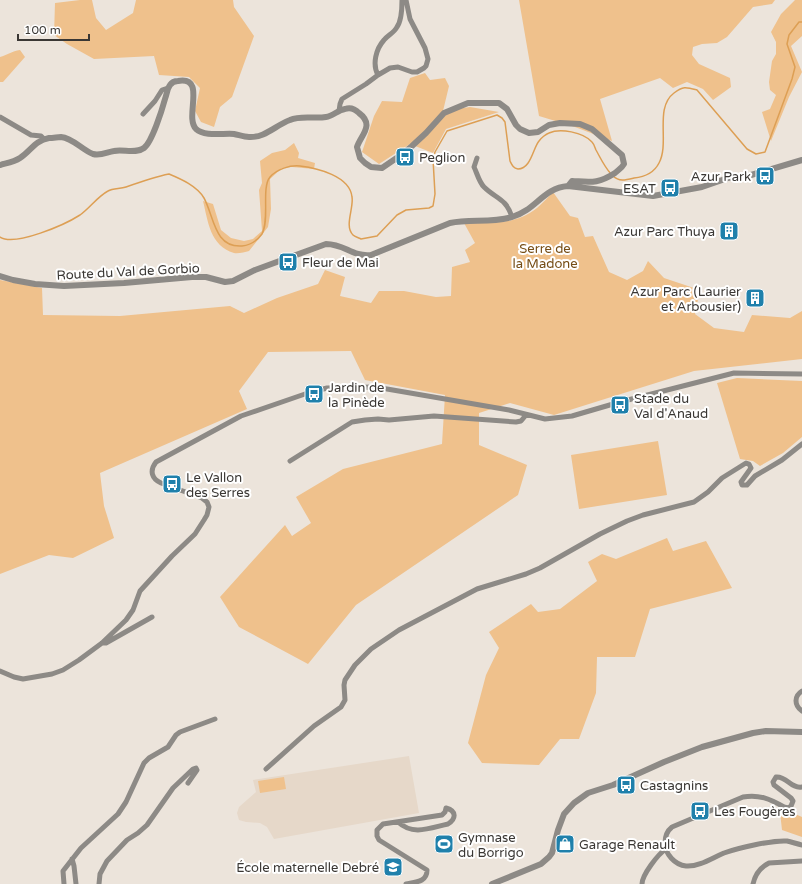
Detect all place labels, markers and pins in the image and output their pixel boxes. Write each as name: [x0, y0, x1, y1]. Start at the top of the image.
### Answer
bus stop icon: Peglion: [394, 146, 416, 168]
place label: Peglion: [419, 150, 465, 166]
bus stop icon: Azur Park: [754, 165, 776, 187]
place label: Azur Park: [691, 169, 751, 185]
bus stop icon: ESAT: [659, 177, 681, 199]
place label: ESAT: [623, 181, 656, 197]
building icon: Azur Parc Thuya: [718, 220, 740, 242]
place label: Azur Parc Thuya: [614, 224, 715, 240]
bus stop icon: Fleur de Mai: [277, 251, 299, 273]
place label: Fleur de Mai: [302, 255, 379, 271]
place label: Azur Parc (Laurier et Arbousier): [630, 284, 741, 315]
building icon: Azur Parc (Laurier et Arbousier): [744, 287, 766, 309]
place label: Jardin de la Pinède: [328, 380, 385, 411]
bus stop icon: Jardin de la Pinède: [303, 383, 325, 405]
place label: Stade du Val d'Anaud: [634, 391, 708, 422]
bus stop icon: Stade du Val d'Anaud: [609, 394, 631, 416]
place label: Le Vallon des Serres: [186, 470, 250, 501]
bus stop icon: Le Vallon des Serres: [161, 473, 183, 495]
bus stop icon: Castagnins: [615, 774, 637, 796]
place label: Castagnins: [640, 778, 708, 794]
bus stop icon: Les Fougères: [689, 800, 711, 822]
place label: Les Fougères: [714, 804, 796, 820]
place label: Gymnase du Borrigo: [458, 830, 524, 861]
sports icon: Gymnase du Borrigo: [433, 833, 455, 855]
shop icon: Garage Renault: [554, 833, 576, 855]
place label: Garage Renault: [579, 837, 675, 853]
school or university icon: École maternelle Debré: [382, 856, 404, 878]
place label: École maternelle Debré: [236, 860, 379, 876]

